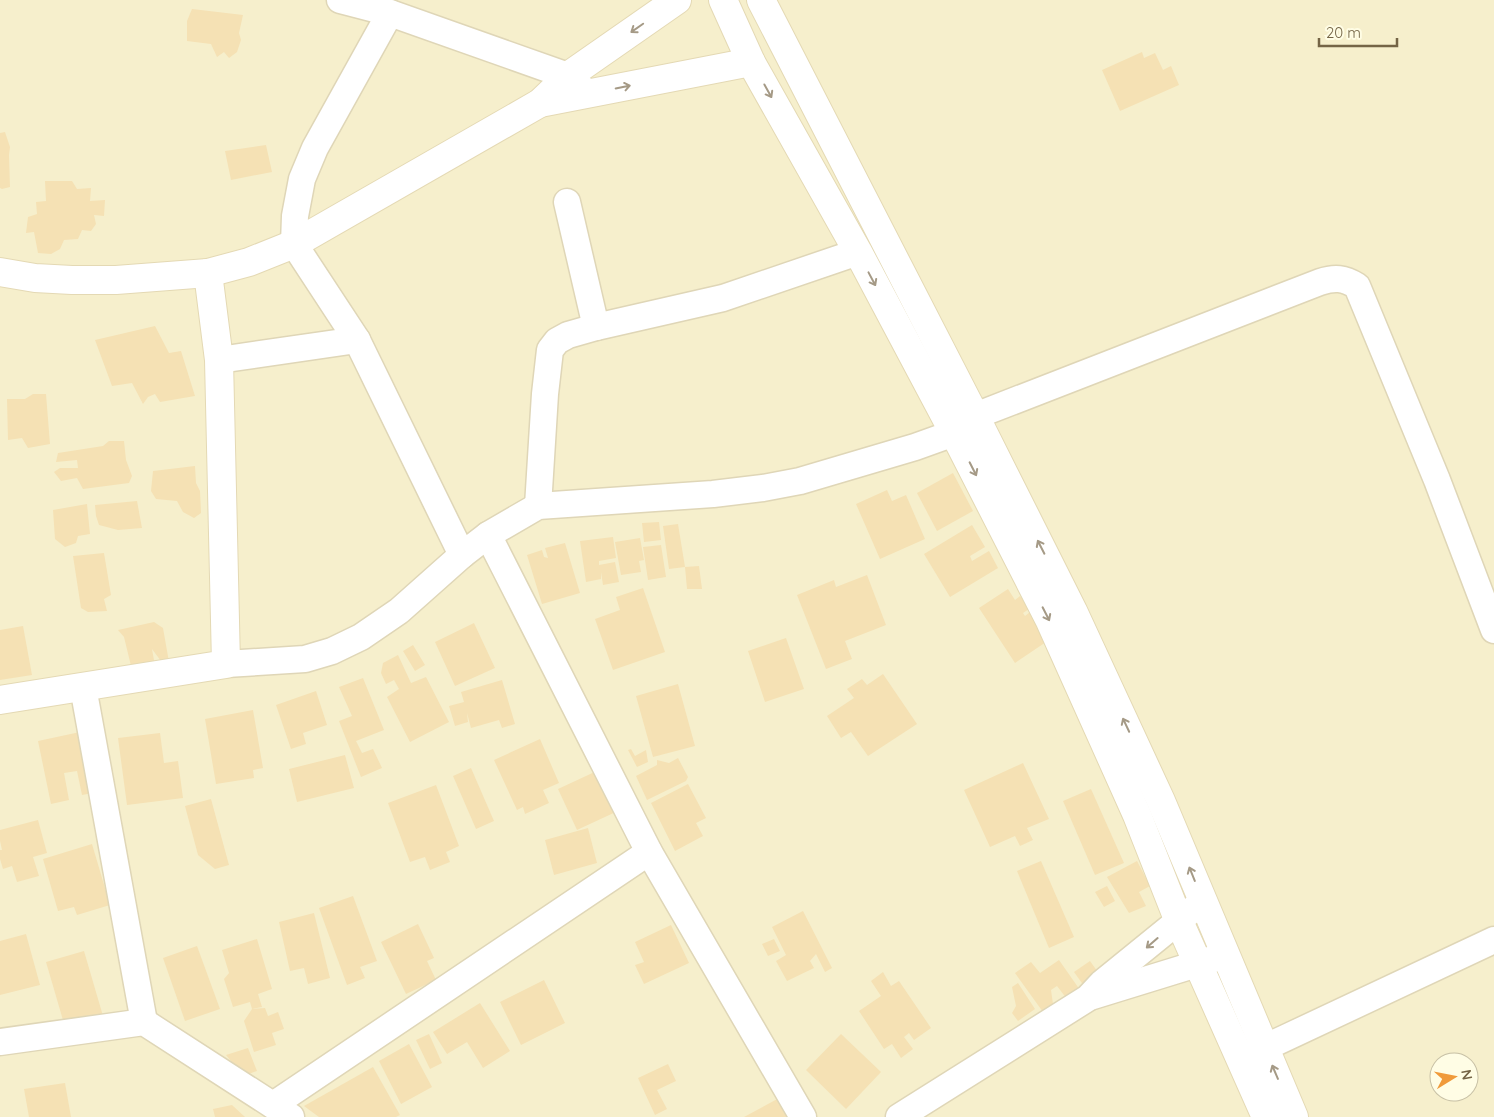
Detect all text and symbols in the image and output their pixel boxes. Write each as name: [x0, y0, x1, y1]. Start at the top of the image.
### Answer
scale bar: [1319, 15, 1396, 47]
one-way arrow: [630, 23, 644, 33]
text: 20 m: [1326, 23, 1361, 42]
one-way arrow: [614, 82, 630, 91]
one-way arrow: [763, 83, 773, 97]
one-way arrow: [868, 271, 877, 286]
one-way arrow: [969, 461, 978, 476]
one-way arrow: [1036, 540, 1045, 555]
one-way arrow: [1042, 606, 1052, 621]
one-way arrow: [1121, 718, 1131, 733]
one-way arrow: [1186, 867, 1196, 882]
one-way arrow: [1145, 937, 1158, 948]
north arrow: [1429, 1052, 1479, 1102]
one-way arrow: [1269, 1065, 1279, 1080]
text: N: [1457, 1068, 1477, 1081]

